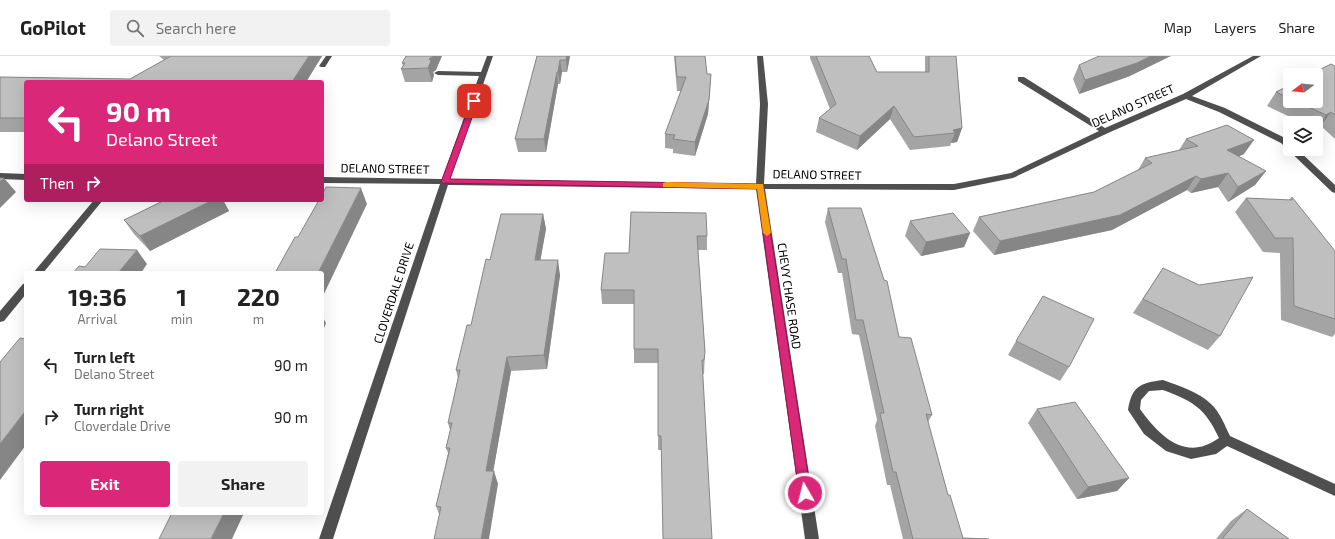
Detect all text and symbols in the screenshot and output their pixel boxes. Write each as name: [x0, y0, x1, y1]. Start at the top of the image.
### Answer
search box: [110, 10, 390, 46]
text: GoPilot: [20, 16, 86, 39]
icon: search: [124, 17, 146, 39]
text: Search here: [156, 19, 236, 37]
text: Map: [1164, 19, 1192, 36]
text: Layers: [1214, 19, 1256, 36]
text: Share: [1278, 19, 1315, 36]
north arrow: [1283, 68, 1323, 108]
map controls: [1283, 68, 1323, 156]
street label: DELANO STREET: [1089, 81, 1176, 130]
pin: [457, 84, 491, 118]
icon: arrive: [463, 90, 485, 112]
text: 90 m: [106, 94, 171, 128]
icon: left: [40, 96, 92, 148]
button: layers: [1283, 116, 1323, 156]
text: Delano Street: [106, 128, 218, 150]
street label: DELANO STREET: [340, 160, 430, 176]
street label: DELANO STREET: [772, 166, 862, 182]
icon: right: [82, 172, 104, 194]
text: Then: [40, 174, 74, 192]
street label: CLOVERDALE DRIVE: [370, 240, 416, 345]
street label: CHEVY CHASE ROAD: [776, 242, 804, 350]
text: 19:36: [68, 282, 127, 311]
text: 1: [177, 282, 187, 311]
text: 220: [237, 282, 280, 311]
text: Arrival: [78, 311, 117, 327]
text: min: [171, 311, 193, 327]
text: m: [253, 311, 264, 327]
text: Turn left: [74, 348, 135, 366]
icon: left: [40, 354, 62, 376]
text: 90 m: [274, 356, 308, 374]
text: Delano Street: [74, 366, 155, 382]
text: Turn right: [74, 400, 144, 418]
icon: right: [40, 406, 62, 428]
text: 90 m: [274, 408, 308, 426]
text: Cloverdale Drive: [74, 418, 171, 434]
button: Exit: [40, 461, 170, 507]
button: Share: [178, 461, 308, 507]
position arrow: [784, 472, 826, 514]

